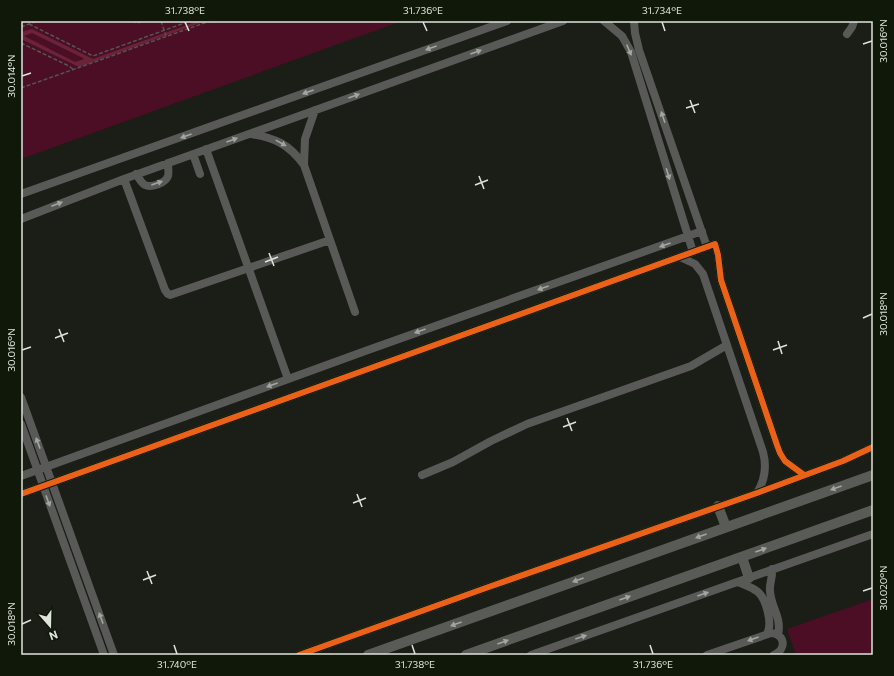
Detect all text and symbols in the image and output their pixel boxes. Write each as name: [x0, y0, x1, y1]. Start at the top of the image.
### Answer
text: 31.738°E: [165, 4, 205, 16]
text: 31.736°E: [403, 4, 443, 16]
text: 31.734°E: [642, 4, 682, 16]
text: 30.016°N: [877, 19, 889, 63]
one-way arrow: [626, 44, 632, 55]
one-way arrow: [424, 46, 436, 52]
one-way arrow: [471, 49, 483, 55]
text: 30.014°N: [5, 54, 17, 98]
one-way arrow: [302, 89, 314, 95]
one-way arrow: [348, 93, 360, 99]
one-way arrow: [659, 111, 665, 123]
one-way arrow: [179, 133, 191, 139]
one-way arrow: [226, 137, 238, 143]
one-way arrow: [275, 139, 287, 146]
one-way arrow: [665, 168, 671, 180]
one-way arrow: [152, 180, 164, 186]
one-way arrow: [52, 201, 64, 207]
one-way arrow: [659, 242, 671, 248]
one-way arrow: [536, 285, 548, 291]
text: 30.018°N: [877, 292, 889, 336]
text: 30.016°N: [5, 328, 17, 372]
one-way arrow: [414, 329, 426, 335]
one-way arrow: [265, 382, 277, 388]
one-way arrow: [34, 437, 40, 449]
one-way arrow: [830, 485, 842, 491]
one-way arrow: [45, 495, 51, 507]
one-way arrow: [694, 534, 706, 540]
one-way arrow: [755, 547, 767, 553]
text: 30.020°N: [877, 565, 889, 611]
one-way arrow: [572, 577, 584, 583]
one-way arrow: [698, 591, 710, 597]
one-way arrow: [620, 595, 632, 601]
text: 30.018°N: [5, 602, 17, 646]
north arrow: [30, 606, 70, 646]
one-way arrow: [97, 612, 103, 624]
one-way arrow: [449, 621, 461, 627]
text: N: [47, 628, 60, 643]
one-way arrow: [575, 634, 587, 640]
one-way arrow: [747, 636, 759, 642]
one-way arrow: [497, 639, 509, 645]
text: 31.740°E: [157, 658, 197, 670]
text: 31.738°E: [395, 658, 435, 670]
text: 31.736°E: [633, 658, 673, 670]

